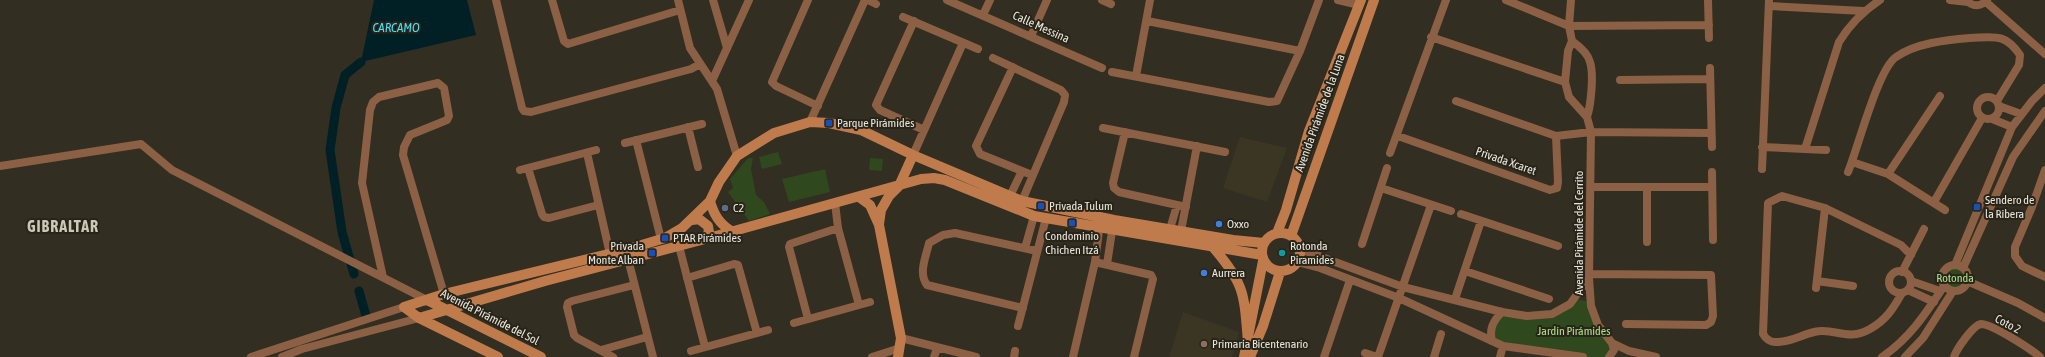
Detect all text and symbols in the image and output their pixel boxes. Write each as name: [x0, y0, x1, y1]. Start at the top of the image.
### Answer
street label: Calle Messina: [1011, 8, 1071, 46]
water label: CARCAMO: [372, 20, 420, 35]
street label: Avenida Pirámide de la Luna: [1292, 52, 1348, 174]
place label: Parque Pirámides: [837, 116, 914, 130]
marker: Parque Pirámides: [824, 118, 834, 128]
street label: Privada Xcaret: [1474, 144, 1539, 178]
street label: Avenida Pirámide del Cerrito: [1572, 170, 1586, 295]
place label: Sendero de la Ribera: [1985, 193, 2034, 221]
place label: Privada Tulum: [1049, 199, 1113, 213]
place label: C2: [733, 201, 744, 215]
marker: Privada Tulum: [1036, 201, 1046, 211]
marker: Sendero de la Ribera: [1972, 202, 1982, 212]
marker: C2: [720, 203, 730, 213]
district label: GIBRALTAR: [27, 217, 99, 235]
place label: Oxxo: [1227, 217, 1250, 231]
marker: Condominio Chichen Itzá: [1067, 218, 1077, 228]
marker: Oxxo: [1214, 219, 1224, 229]
place label: Condominio Chichen Itzá: [1045, 229, 1099, 257]
place label: PTAR Pirámides: [673, 231, 741, 245]
marker: PTAR Pirámides: [660, 233, 670, 243]
place label: Privada Monte Alban: [588, 239, 644, 267]
place label: Rotonda Piramides: [1290, 239, 1334, 267]
marker: Privada Monte Alban: [647, 248, 657, 258]
marker: Rotonda Piramides: [1277, 248, 1287, 258]
place label: Aurrera: [1212, 266, 1245, 280]
marker: Aurrera: [1199, 268, 1209, 278]
park label: Rotonda: [1936, 271, 1974, 285]
street label: Avenida Pirámide del Sol: [438, 286, 542, 348]
street label: Coto 2: [1993, 312, 2023, 336]
park label: Jardín Pirámides: [1538, 324, 1610, 338]
place label: Primaria Bicentenario: [1212, 337, 1309, 351]
marker: Primaria Bicentenario: [1199, 339, 1209, 349]

